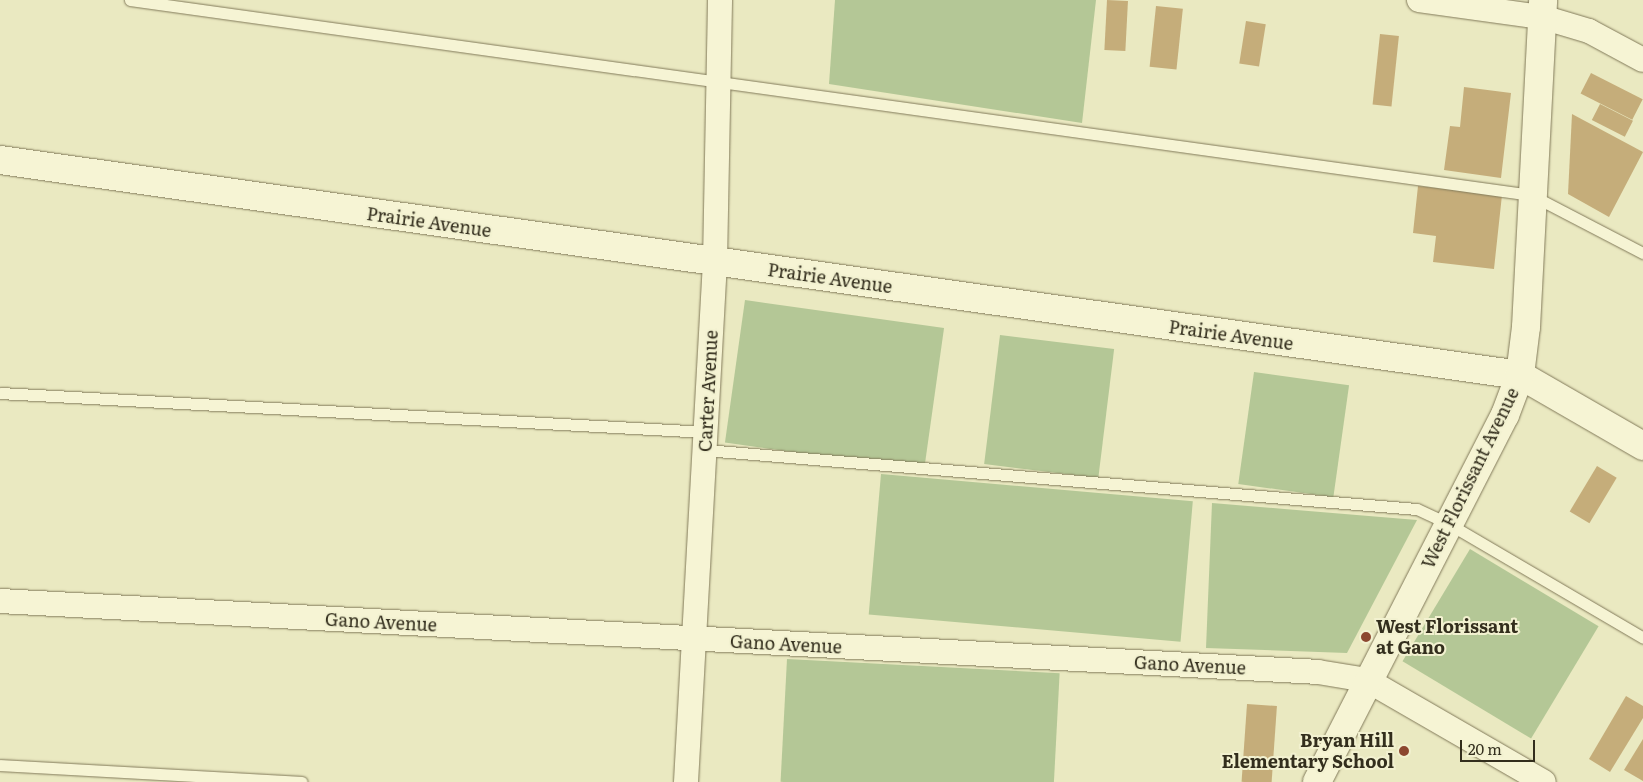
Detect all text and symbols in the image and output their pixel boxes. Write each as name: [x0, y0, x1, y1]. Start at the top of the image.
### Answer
street label: Prairie Avenue: [365, 203, 493, 241]
street label: Prairie Avenue: [766, 259, 894, 297]
street label: Prairie Avenue: [1167, 316, 1295, 354]
street label: Carter Avenue: [694, 329, 722, 453]
street label: West Florissant Avenue: [1417, 384, 1523, 572]
street label: Gano Avenue: [324, 608, 438, 636]
place label: West Florissant at Gano: [1376, 616, 1518, 659]
street label: Gano Avenue: [729, 630, 843, 658]
marker: West Florissant at Gano: [1360, 631, 1372, 643]
street label: Gano Avenue: [1133, 651, 1247, 679]
place label: Bryan Hill Elementary School: [1222, 730, 1394, 772]
scale bar: [1463, 730, 1538, 762]
text: 20 m: [1468, 737, 1502, 760]
marker: Bryan Hill Elementary School: [1398, 745, 1410, 757]

